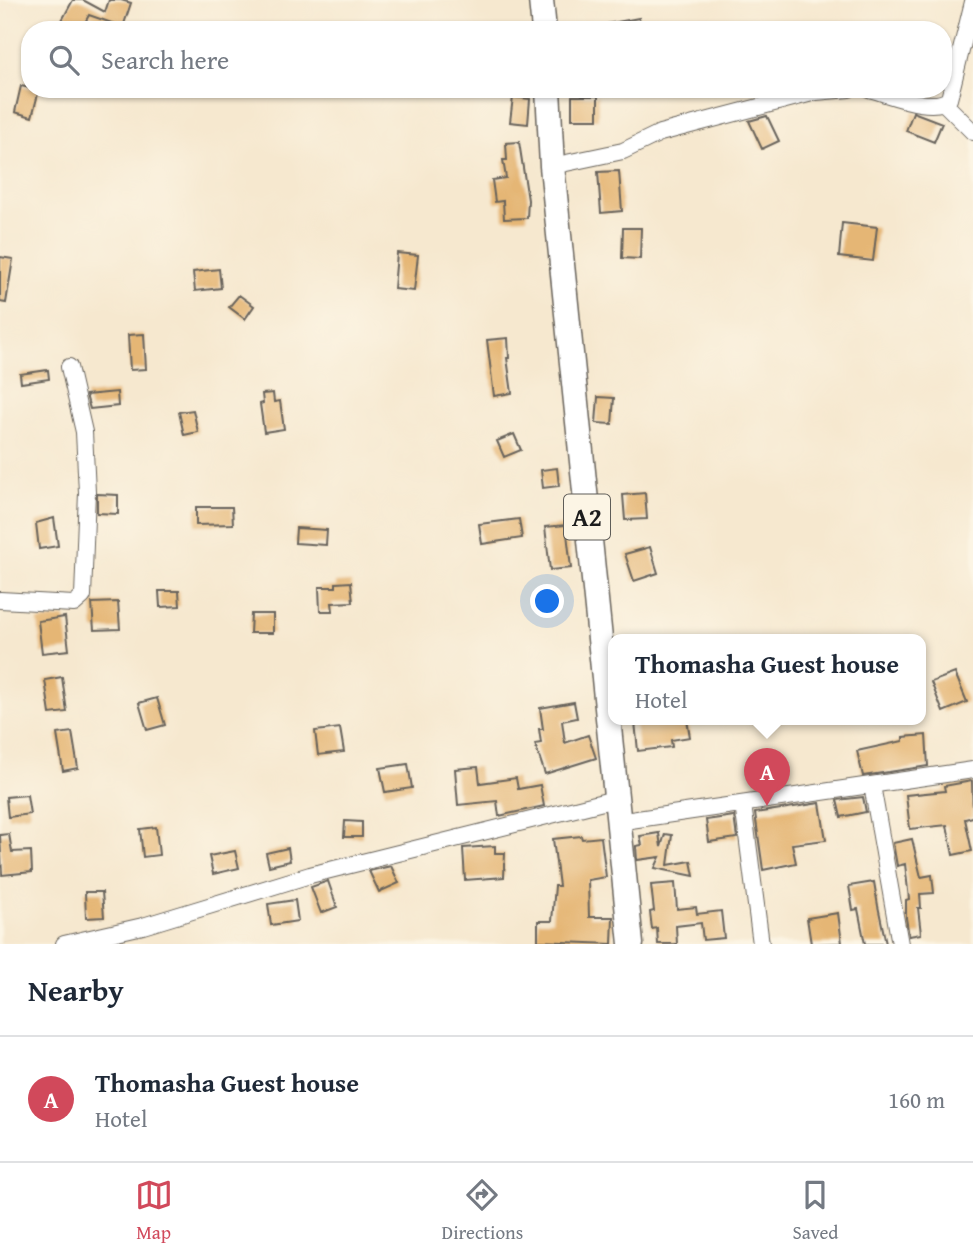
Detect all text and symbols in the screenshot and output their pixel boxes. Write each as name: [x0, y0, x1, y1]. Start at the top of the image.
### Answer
search box: [21, 21, 952, 98]
text: Search here: [101, 40, 229, 79]
icon: search: [45, 41, 83, 79]
road number: A2: [564, 495, 610, 540]
your location: [530, 584, 564, 618]
popup: [608, 634, 926, 725]
text: Thomasha Guest house: [635, 644, 899, 683]
text: Hotel: [635, 683, 687, 716]
pin: A: [744, 748, 790, 806]
text: Nearby: [28, 968, 124, 1012]
text: Thomasha Guest house: [95, 1063, 359, 1102]
text: A: [44, 1083, 58, 1116]
text: 160 m: [888, 1083, 945, 1116]
text: Hotel: [95, 1102, 147, 1135]
tab: Map: [135, 1176, 173, 1246]
tab: Directions: [442, 1176, 523, 1246]
tab: Saved: [792, 1176, 838, 1246]

